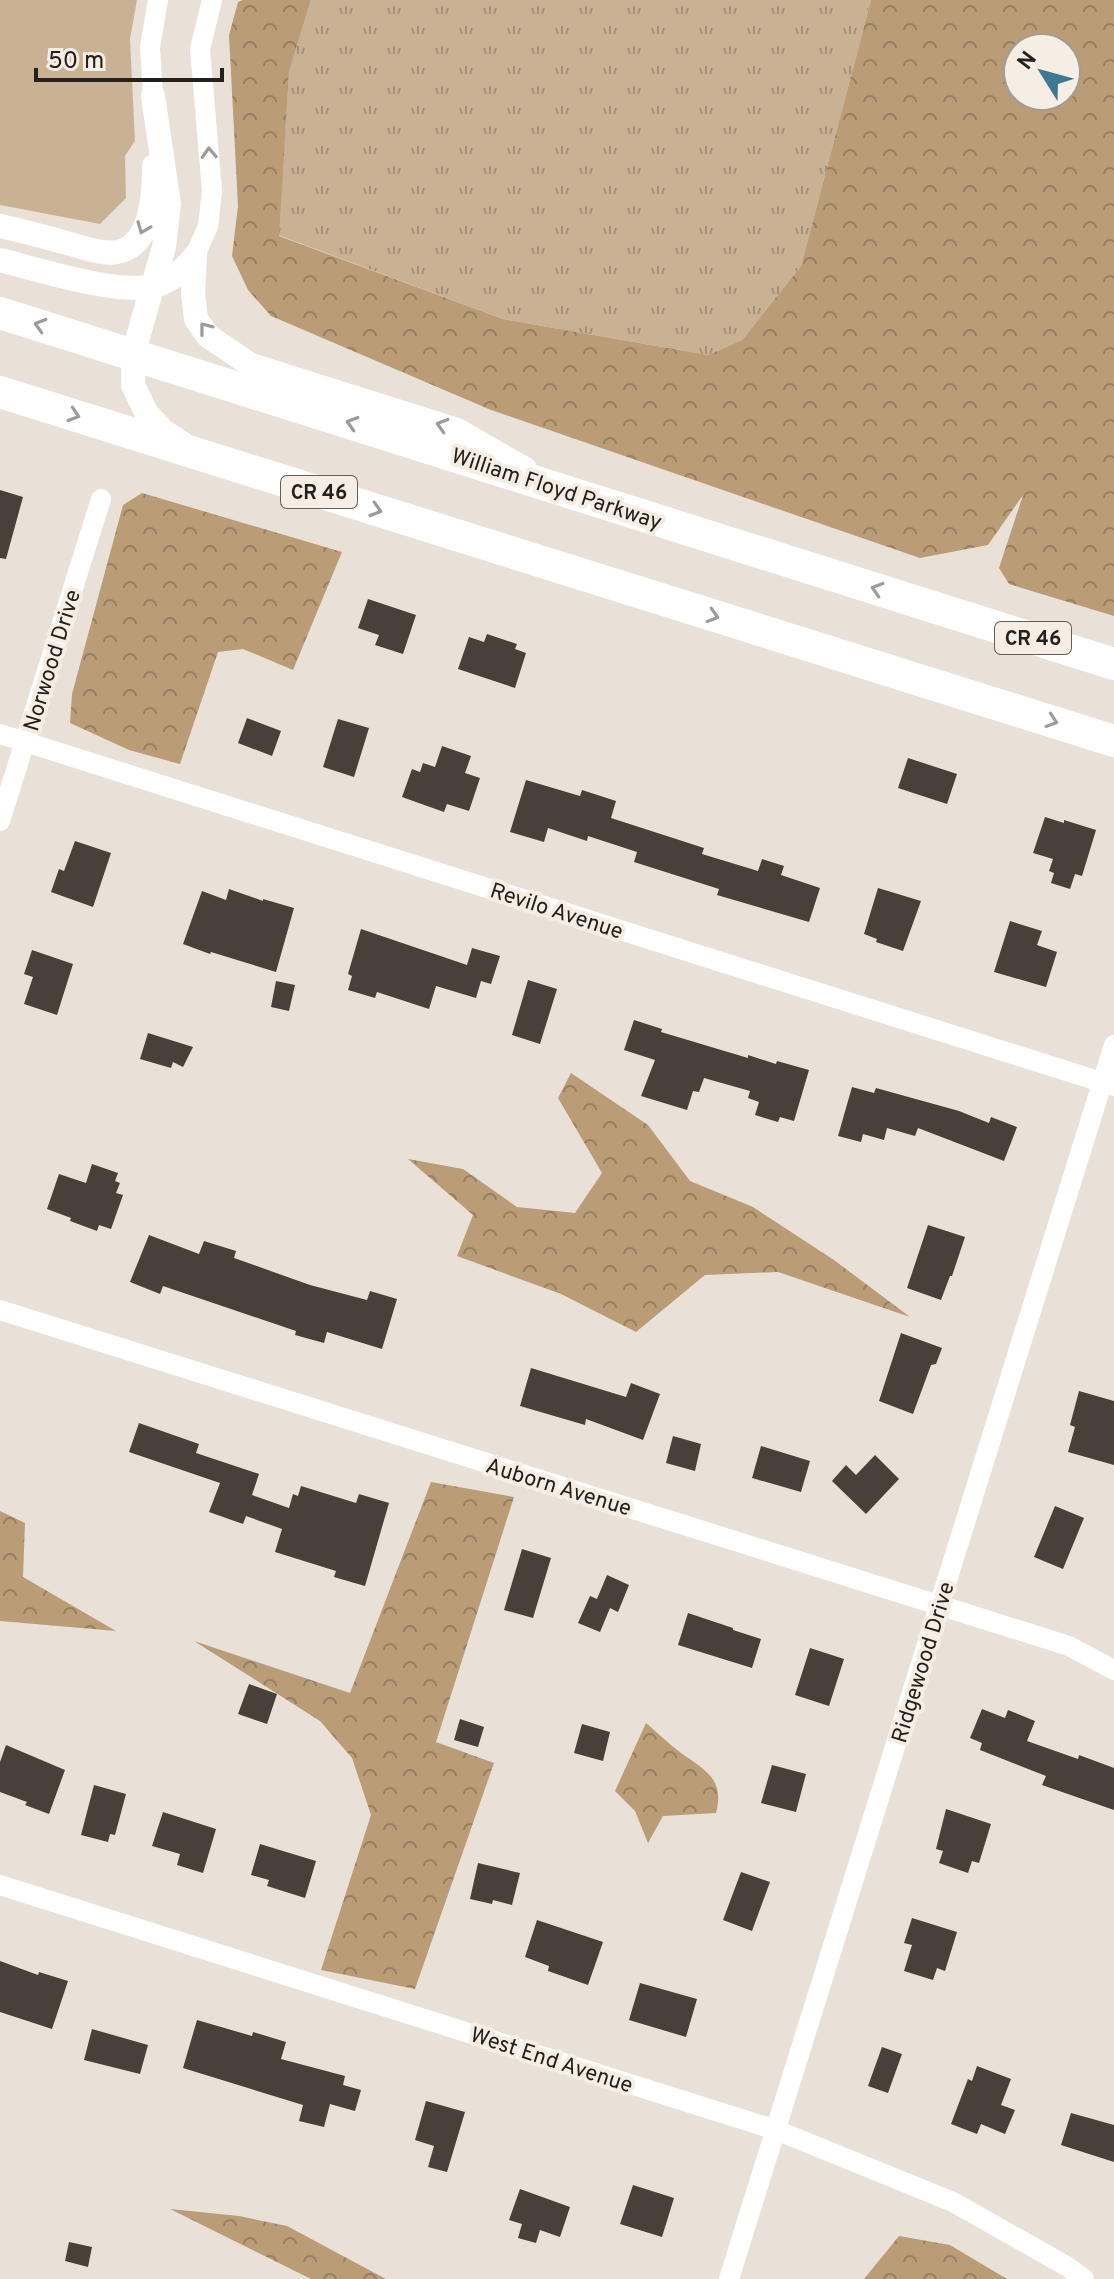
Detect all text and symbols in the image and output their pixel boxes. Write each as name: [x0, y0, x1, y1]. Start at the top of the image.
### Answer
scale bar: [36, 32, 222, 82]
north arrow: [1002, 32, 1082, 112]
text: 50 m: [48, 47, 104, 77]
text: N: [1012, 47, 1044, 76]
one-way arrow: [201, 146, 218, 159]
one-way arrow: [136, 220, 152, 234]
one-way arrow: [33, 318, 47, 334]
one-way arrow: [200, 323, 214, 338]
one-way arrow: [67, 406, 81, 422]
one-way arrow: [345, 417, 359, 433]
one-way arrow: [435, 418, 449, 434]
street label: William Floyd Parkway: [447, 444, 665, 537]
road number: CR 46: [281, 476, 357, 508]
one-way arrow: [368, 501, 382, 517]
one-way arrow: [870, 582, 884, 598]
street label: Norwood Drive: [19, 587, 88, 735]
one-way arrow: [706, 606, 720, 622]
road number: CR 46: [995, 622, 1071, 654]
one-way arrow: [1044, 712, 1058, 728]
street label: Revilo Avenue: [486, 878, 626, 947]
street label: Auborn Avenue: [482, 1453, 634, 1523]
street label: Ridgewood Drive: [887, 1579, 962, 1746]
street label: West End Avenue: [467, 2022, 636, 2100]

